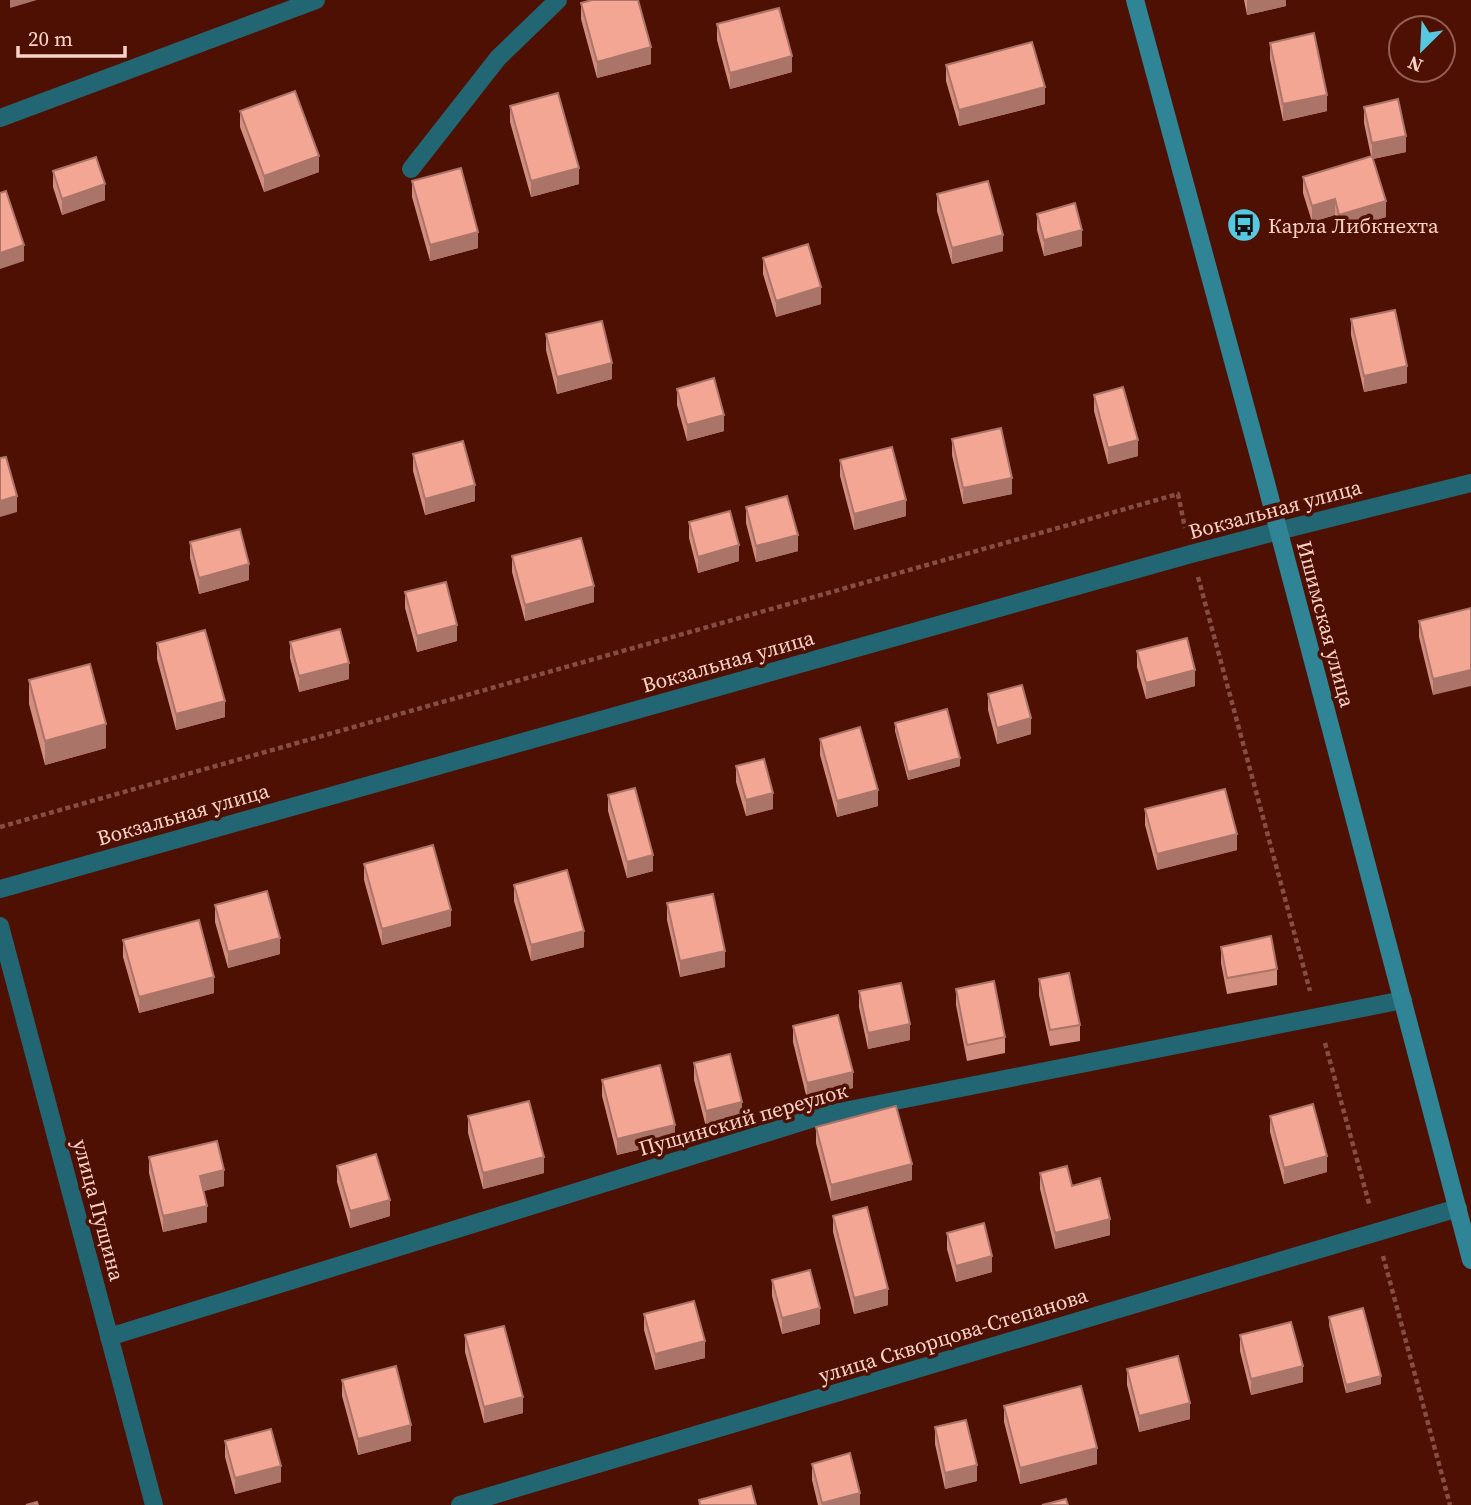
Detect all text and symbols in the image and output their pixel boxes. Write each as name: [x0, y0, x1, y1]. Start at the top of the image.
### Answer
scale bar: [18, 14, 124, 58]
north arrow: [1387, 14, 1457, 84]
text: 20 m: [28, 24, 73, 53]
text: N: [1403, 50, 1427, 79]
bus stop icon: Карла Либкнехта: [1225, 206, 1263, 244]
place label: Карла Либкнехта: [1268, 211, 1439, 240]
street label: Вокзальная улица: [1185, 472, 1365, 546]
street label: Ишимская улица: [1290, 538, 1362, 711]
street label: Вокзальная улица: [638, 622, 818, 699]
street label: Вокзальная улица: [93, 775, 273, 852]
street label: Пущинский переулок: [635, 1075, 851, 1163]
street label: улица Пущина: [66, 1136, 132, 1285]
street label: улица Скворцова-Степанова: [815, 1280, 1091, 1390]

